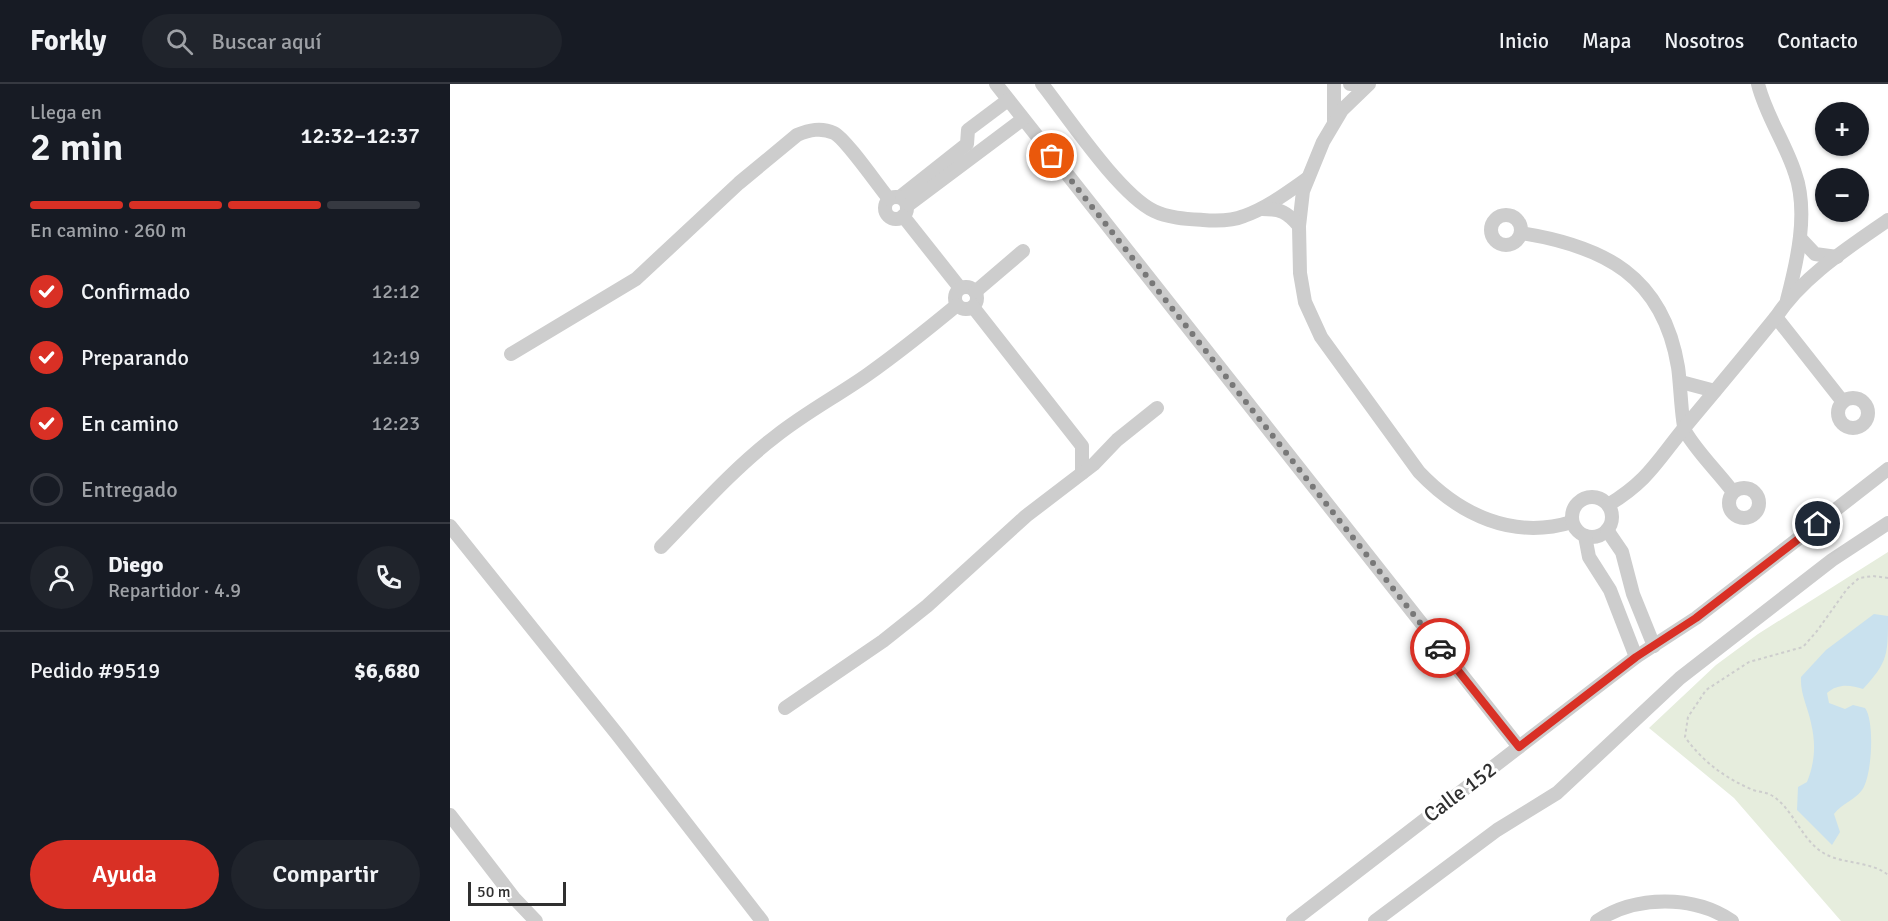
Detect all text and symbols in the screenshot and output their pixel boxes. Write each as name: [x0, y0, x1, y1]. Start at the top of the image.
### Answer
search box: [142, 14, 562, 68]
text: Forkly: [30, 24, 106, 58]
icon: search: [163, 25, 196, 58]
text: Buscar aquí: [211, 28, 322, 55]
text: Inicio: [1499, 28, 1549, 54]
text: Mapa: [1582, 28, 1631, 54]
text: Nosotros: [1664, 28, 1744, 54]
text: Contacto: [1777, 28, 1858, 54]
text: Llega en: [30, 100, 102, 125]
map controls: [1815, 102, 1869, 222]
button: +: [1815, 102, 1869, 156]
text: 12:32–12:37: [301, 122, 420, 149]
text: 2 min: [30, 123, 123, 171]
pin: [1026, 130, 1077, 181]
icon: bag: [1035, 139, 1068, 172]
button: −: [1815, 168, 1869, 222]
text: En camino · 260 m: [30, 218, 187, 243]
icon: check: [30, 275, 63, 308]
text: Confirmado: [81, 278, 190, 305]
text: 12:12: [371, 279, 420, 304]
icon: check: [30, 341, 63, 374]
text: Preparando: [81, 344, 189, 371]
text: 12:19: [371, 345, 420, 370]
icon: check: [30, 407, 63, 440]
text: En camino: [81, 410, 179, 437]
text: 12:23: [371, 411, 420, 436]
text: Entregado: [81, 476, 178, 503]
pin: [1792, 498, 1843, 549]
icon: home: [1801, 507, 1834, 540]
button: person: [30, 546, 93, 609]
button: phone: [357, 546, 420, 609]
text: Diego: [108, 551, 163, 578]
text: Repartidor · 4.9: [108, 578, 241, 603]
courier: [1410, 618, 1470, 678]
icon: car: [1424, 632, 1457, 665]
text: Pedido #9519: [30, 657, 160, 684]
text: $6,680: [354, 657, 420, 684]
street label: Calle 152: [1419, 756, 1501, 828]
button: Ayuda: [30, 840, 219, 909]
button: Compartir: [231, 840, 420, 909]
scale bar: [468, 879, 566, 906]
text: 50 m: [477, 882, 511, 902]

